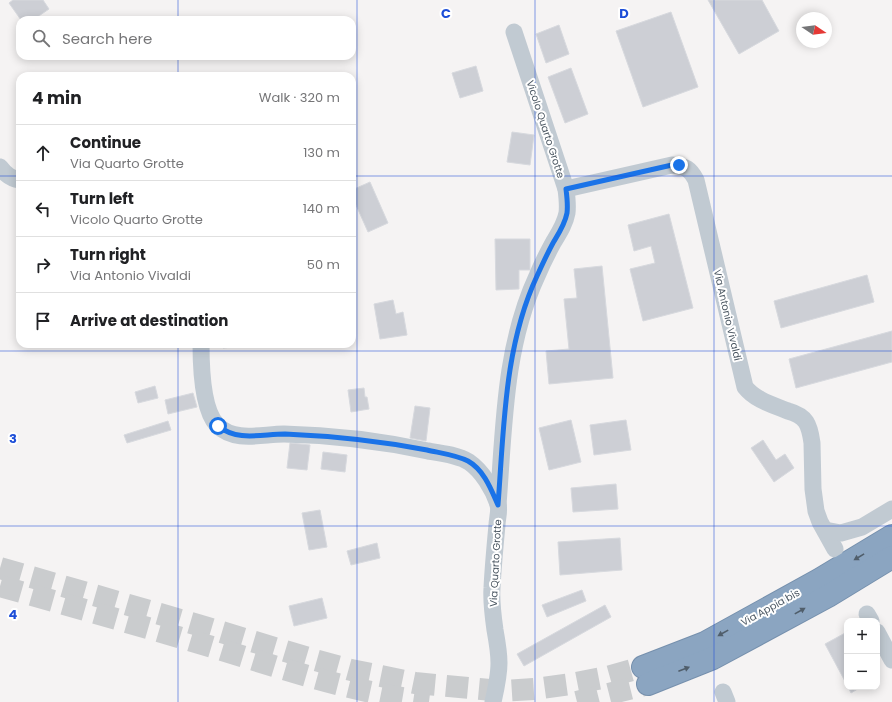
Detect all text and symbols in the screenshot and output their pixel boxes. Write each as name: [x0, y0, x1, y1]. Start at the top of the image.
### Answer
text: C: [441, 4, 451, 23]
text: D: [619, 4, 629, 23]
north arrow: [796, 12, 832, 48]
search box: [16, 16, 356, 60]
icon: search: [30, 27, 52, 49]
text: Search here: [62, 28, 152, 49]
street label: Vicolo Quarto Grotte: [523, 78, 568, 180]
text: 4 min: [32, 86, 82, 110]
text: Walk · 320 m: [259, 88, 340, 107]
text: Continue: [70, 132, 141, 153]
icon: ahead: [32, 142, 54, 164]
text: 130 m: [303, 143, 340, 162]
text: Via Quarto Grotte: [70, 154, 184, 173]
route end: [670, 156, 688, 174]
text: Turn left: [70, 188, 134, 209]
icon: left: [32, 198, 54, 220]
text: 140 m: [303, 199, 340, 218]
text: Vicolo Quarto Grotte: [70, 210, 203, 229]
text: Turn right: [70, 244, 146, 265]
icon: right: [32, 254, 54, 276]
text: 50 m: [307, 255, 340, 274]
text: Via Antonio Vivaldi: [70, 266, 191, 285]
street label: Via Antonio Vivaldi: [710, 268, 745, 362]
icon: arrive: [32, 310, 54, 332]
text: Arrive at destination: [70, 310, 228, 331]
route start: [209, 417, 227, 435]
text: 3: [9, 429, 17, 448]
street label: Via Quarto Grotte: [486, 519, 505, 607]
one-way arrow: [853, 553, 865, 560]
street label: Via Appia bis: [738, 585, 802, 630]
text: 4: [9, 605, 18, 624]
one-way arrow: [794, 607, 806, 614]
map controls: [844, 618, 880, 690]
button: +: [844, 618, 880, 654]
one-way arrow: [717, 629, 729, 636]
button: −: [844, 654, 880, 690]
one-way arrow: [679, 666, 691, 672]

